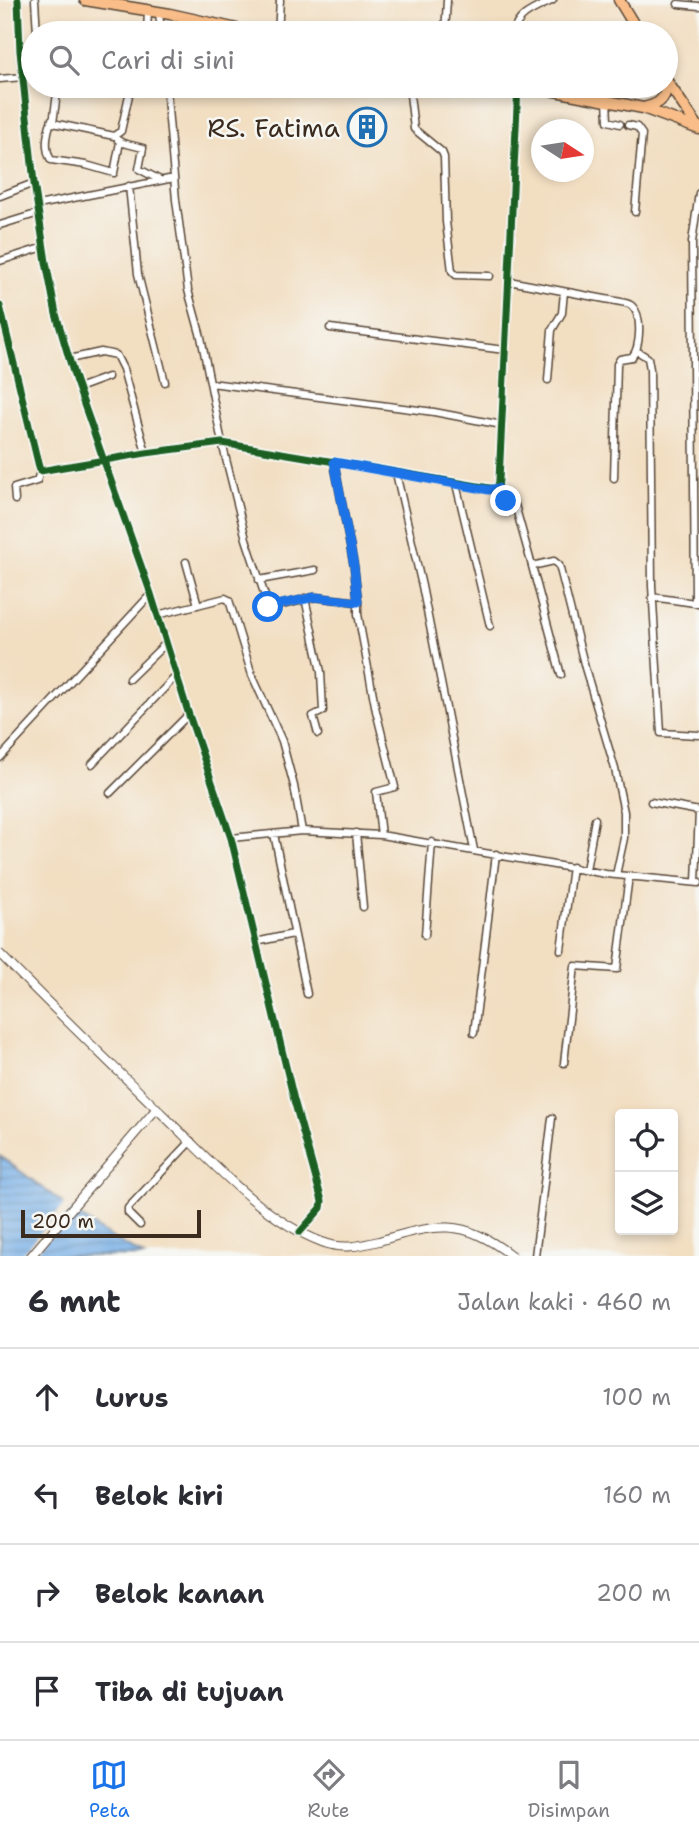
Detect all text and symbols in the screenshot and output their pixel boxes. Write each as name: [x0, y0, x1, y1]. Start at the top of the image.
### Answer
search box: [21, 21, 678, 98]
icon: search: [45, 41, 83, 79]
text: Cari di sini: [101, 42, 235, 77]
building icon: RS. Fatima: [346, 106, 388, 148]
place label: RS. Fatima: [207, 110, 340, 145]
north arrow: [531, 119, 594, 182]
route end: [490, 485, 521, 516]
route start: [252, 591, 283, 622]
map controls: [615, 1109, 678, 1235]
button: locate: [615, 1109, 678, 1172]
button: layers: [615, 1172, 678, 1235]
scale bar: [21, 1207, 201, 1239]
text: 200 m: [32, 1209, 94, 1234]
text: 6 mnt: [28, 1281, 121, 1322]
text: Jalan kaki · 460 m: [457, 1287, 671, 1317]
icon: ahead: [28, 1378, 66, 1416]
text: Lurus: [95, 1380, 168, 1415]
text: 100 m: [602, 1382, 671, 1412]
icon: left: [28, 1476, 66, 1514]
text: Belok kiri: [95, 1478, 224, 1513]
text: 160 m: [603, 1480, 671, 1510]
icon: right: [28, 1574, 66, 1612]
text: Belok kanan: [95, 1576, 264, 1611]
text: 200 m: [596, 1578, 671, 1608]
icon: arrive: [28, 1672, 66, 1710]
text: Tiba di tujuan: [95, 1674, 284, 1709]
tab: Peta: [89, 1756, 129, 1823]
tab: Rute: [308, 1756, 350, 1823]
tab: Disimpan: [528, 1756, 610, 1823]

